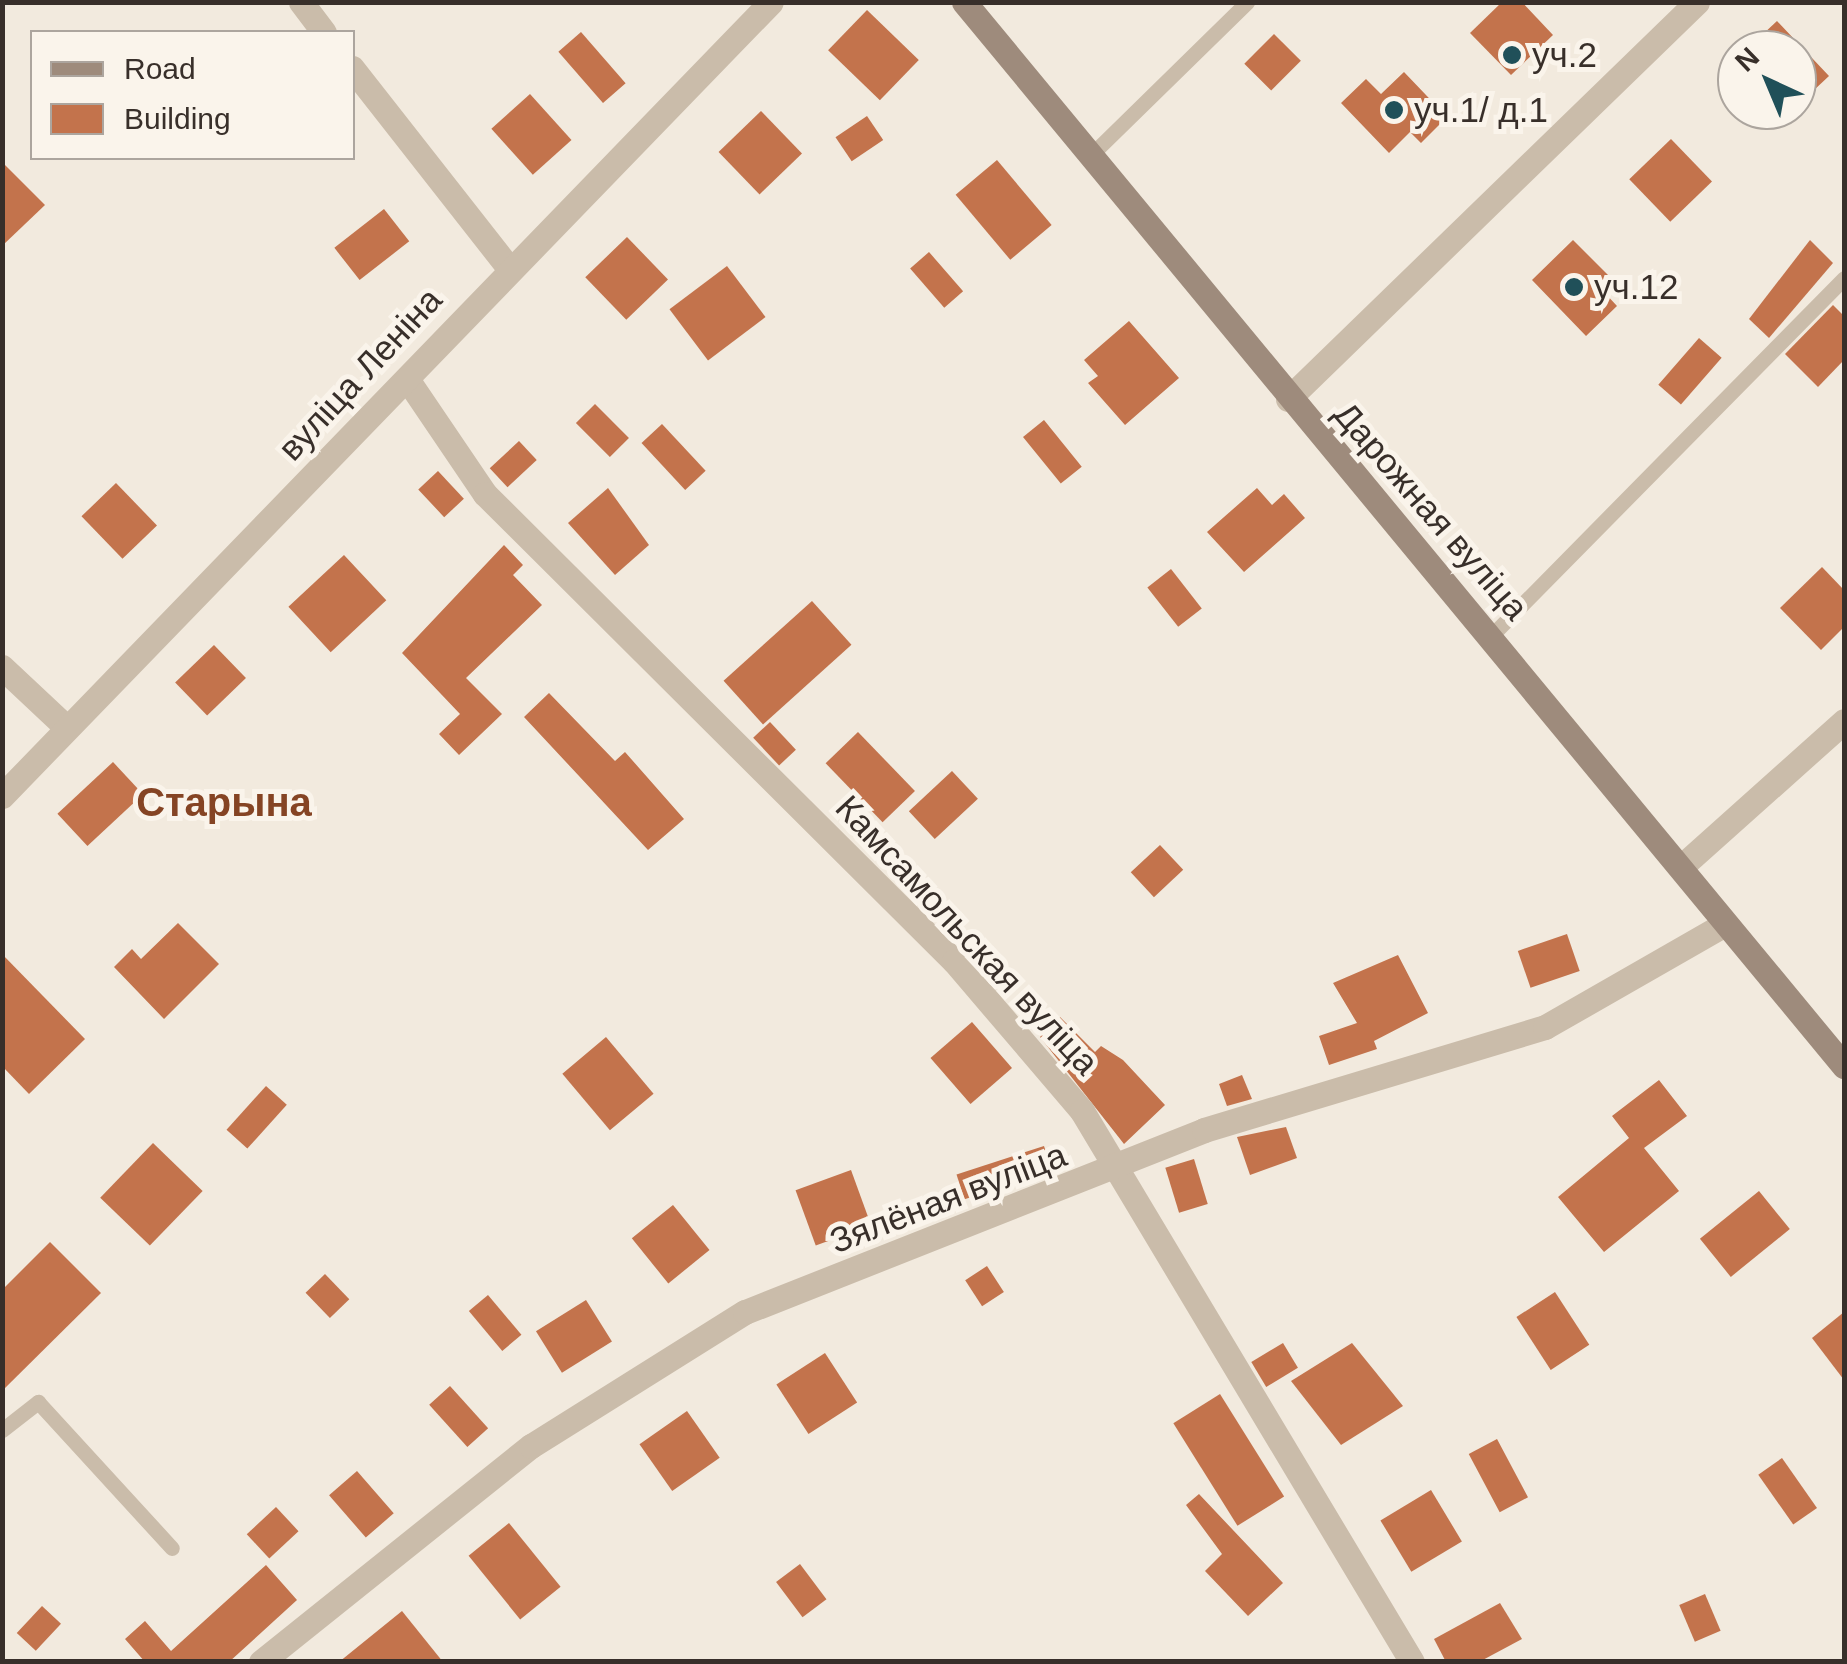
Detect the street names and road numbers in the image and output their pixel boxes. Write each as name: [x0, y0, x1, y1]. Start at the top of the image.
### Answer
street label: вуліца Леніна: [270, 279, 450, 469]
street label: Дарожная вуліца: [1325, 394, 1537, 628]
street label: Камсамольская вуліца: [827, 787, 1107, 1083]
street label: Зялёная вуліца: [824, 1134, 1072, 1262]

